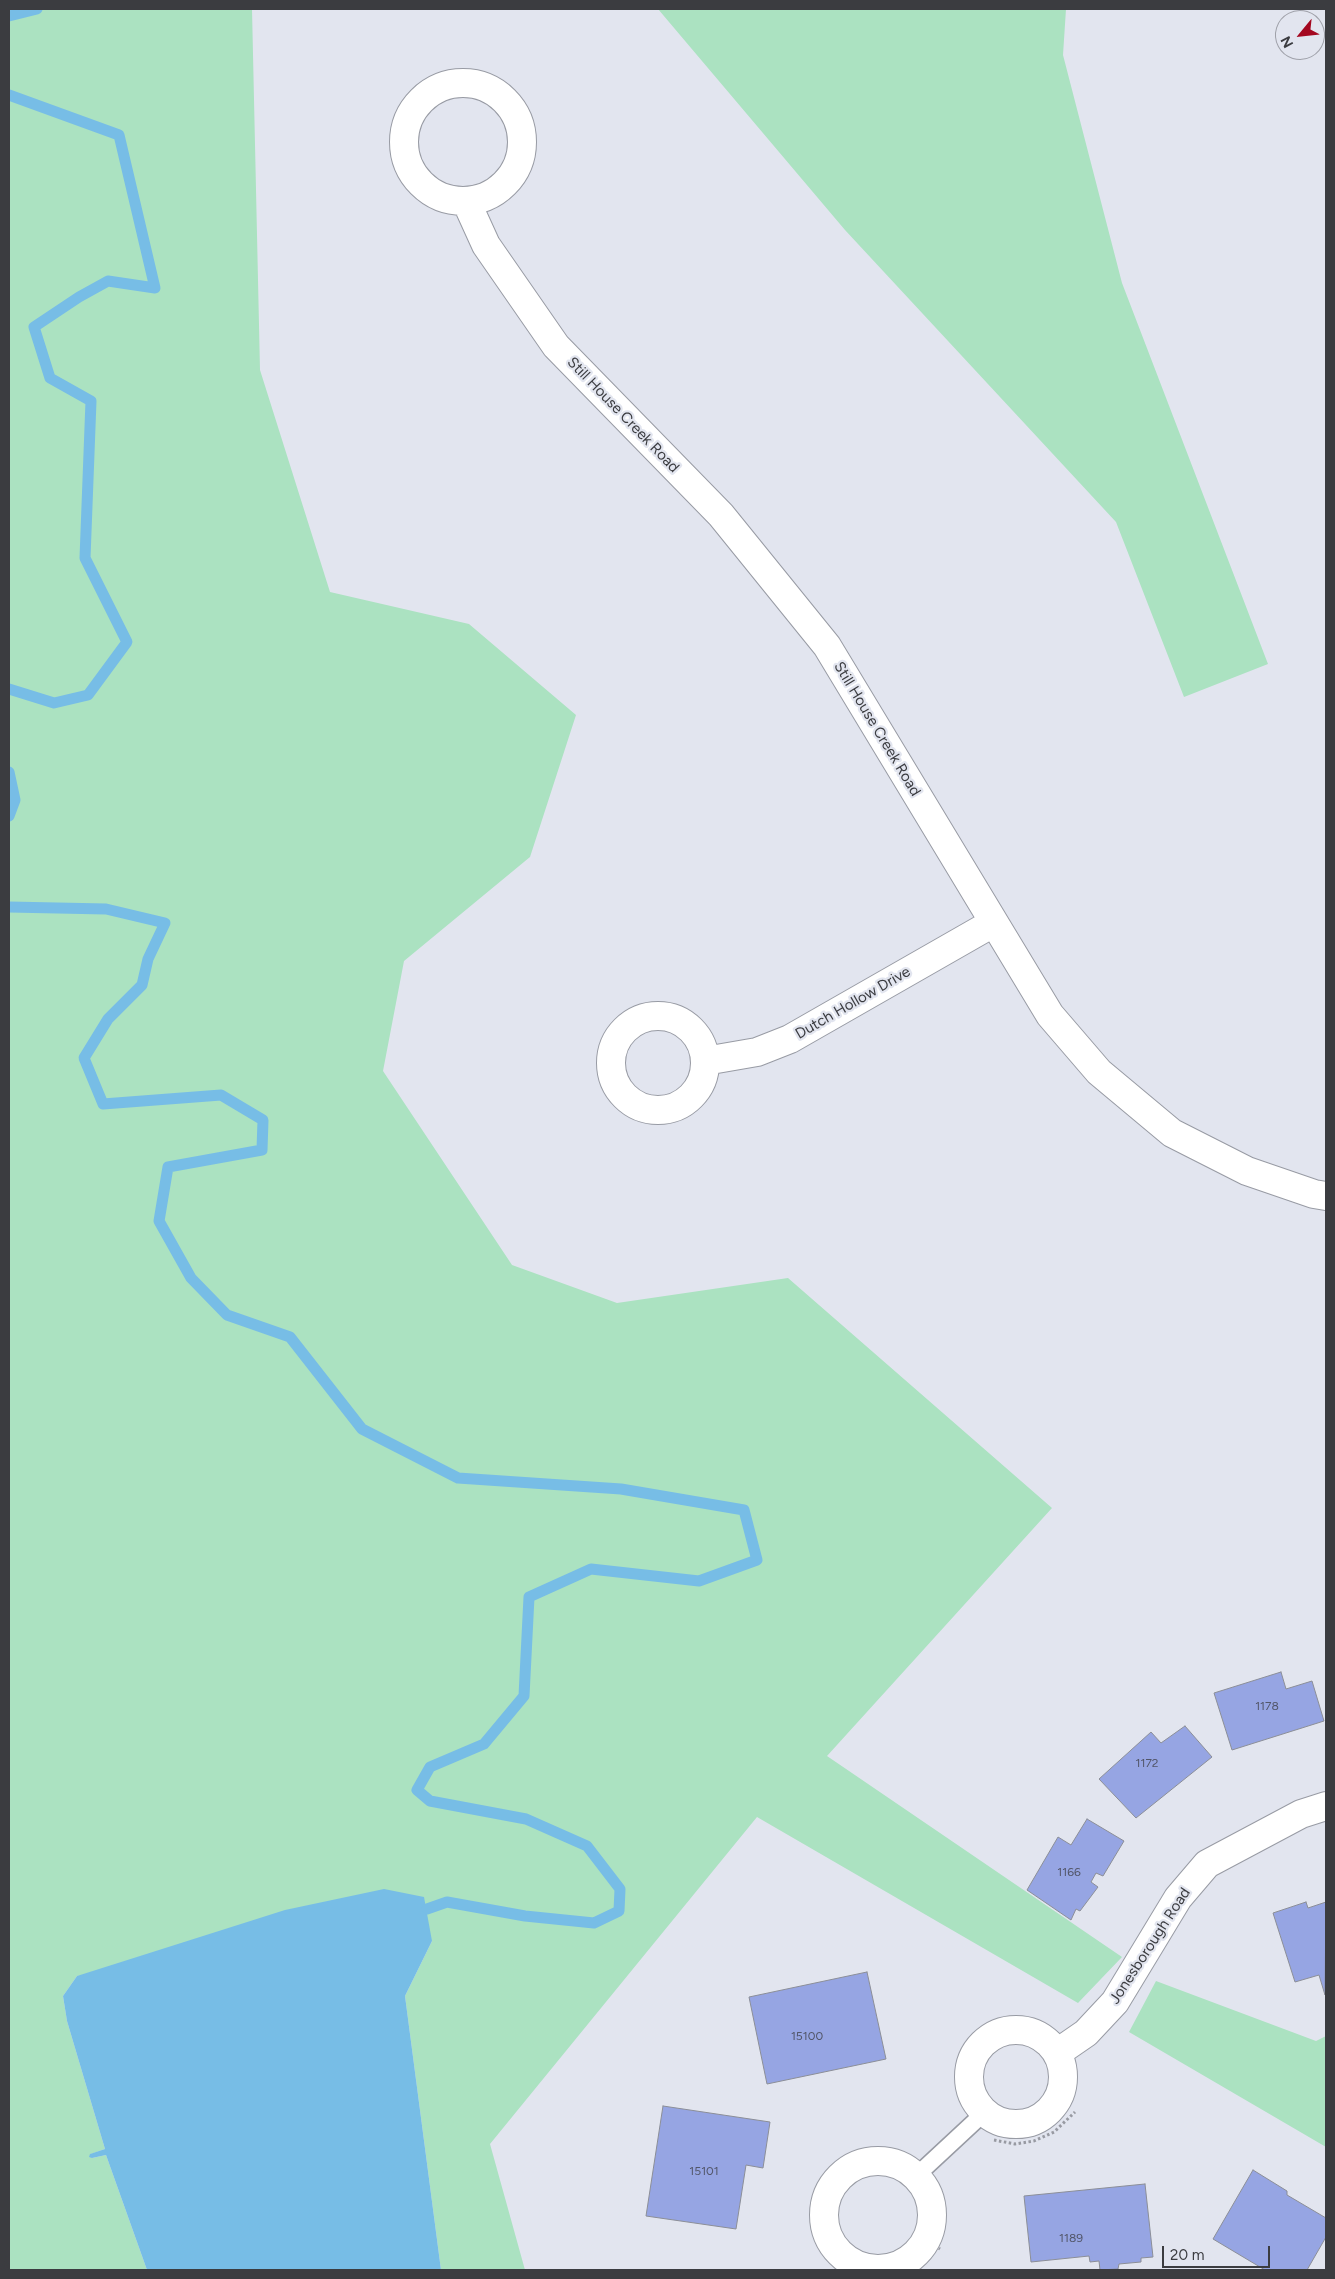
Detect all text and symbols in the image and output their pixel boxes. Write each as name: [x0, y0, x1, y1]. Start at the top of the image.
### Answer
north arrow: [1275, 10, 1325, 60]
text: N: [1277, 33, 1297, 51]
street label: Still House Creek Road: [563, 353, 683, 477]
street label: Still House Creek Road: [830, 659, 924, 799]
street label: Dutch Hollow Drive: [792, 963, 914, 1043]
house number: 1178: [1255, 1699, 1279, 1713]
house number: 1172: [1135, 1756, 1159, 1770]
house number: 1166: [1057, 1865, 1081, 1879]
street label: Jonesborough Road: [1106, 1884, 1194, 2008]
house number: 15100: [791, 2029, 823, 2043]
house number: 15101: [689, 2164, 719, 2178]
house number: 1189: [1059, 2231, 1083, 2245]
scale bar: [1165, 2236, 1272, 2268]
text: 20 m: [1170, 2246, 1204, 2264]

